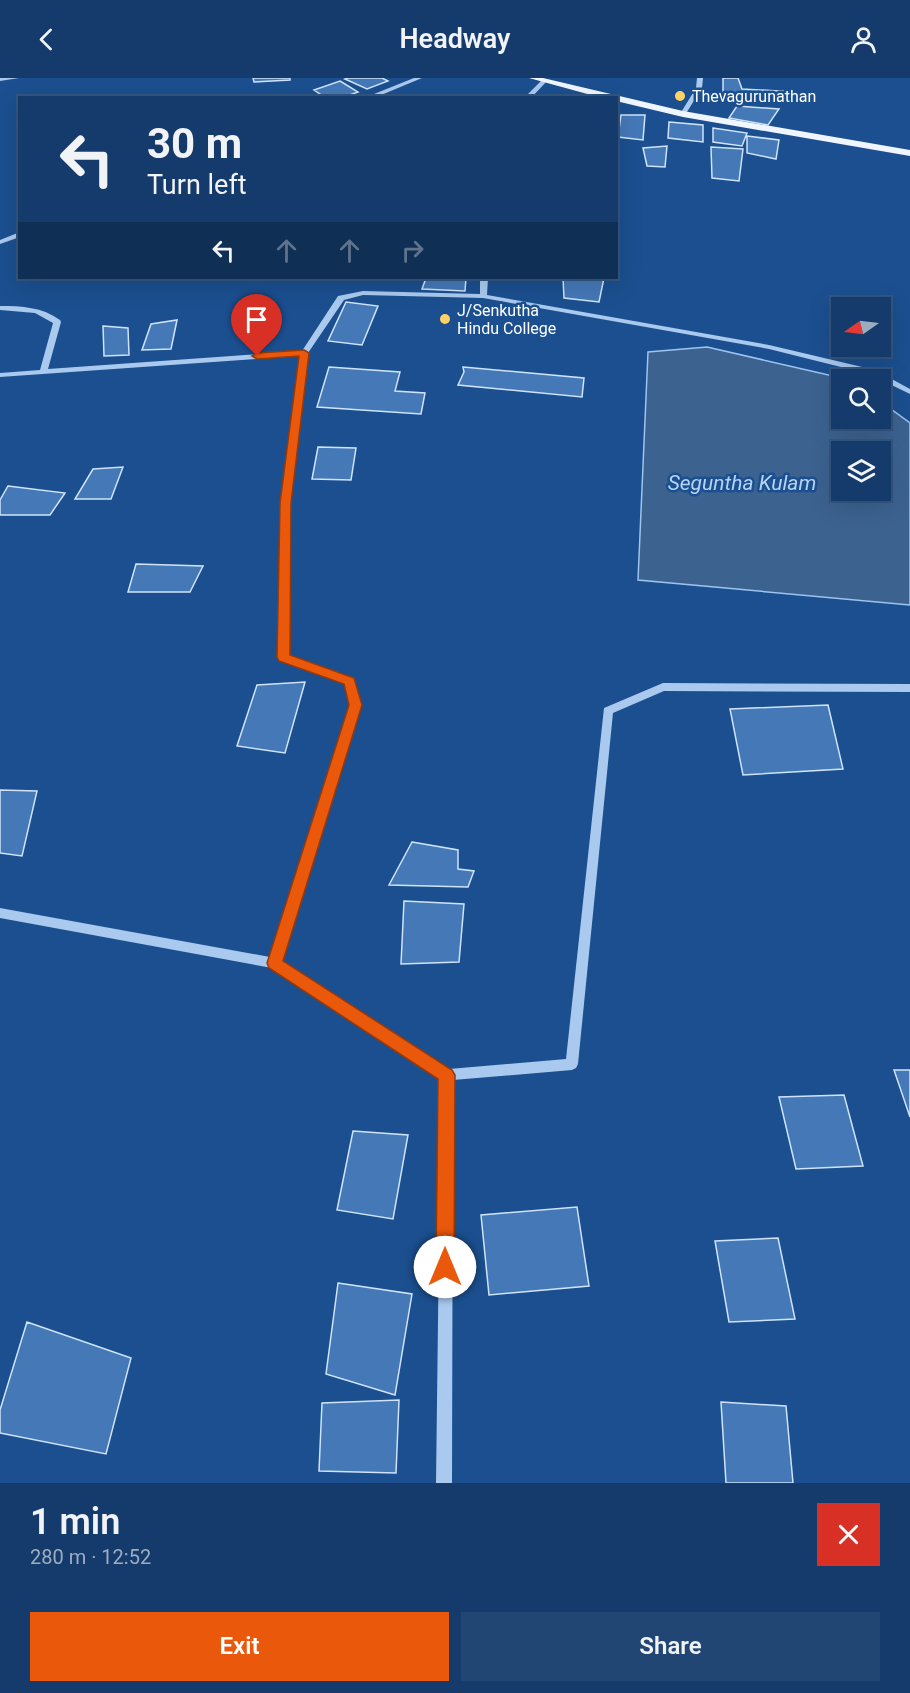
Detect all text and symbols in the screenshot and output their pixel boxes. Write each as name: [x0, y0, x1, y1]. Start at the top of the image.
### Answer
icon: back: [30, 23, 63, 56]
text: Headway: [400, 23, 511, 55]
icon: person: [847, 23, 880, 56]
place label: Thevagurunathan: [692, 87, 816, 106]
marker: Thevagurunathan: [673, 89, 687, 103]
text: 30 m: [147, 119, 242, 168]
icon: left: [48, 120, 126, 198]
text: Turn left: [147, 169, 247, 201]
icon: left: [207, 234, 240, 267]
icon: ahead: [270, 234, 303, 267]
icon: ahead: [333, 234, 366, 267]
icon: right: [396, 234, 429, 267]
pin: [231, 294, 282, 356]
north arrow: [831, 297, 891, 357]
map controls: [831, 297, 891, 501]
place label: J/Senkutha Hindu College: [457, 301, 556, 338]
icon: arrive: [240, 303, 273, 336]
marker: J/Senkutha Hindu College: [438, 312, 452, 326]
button: search: [831, 369, 891, 429]
button: layers: [831, 441, 891, 501]
water label: Seguntha Kulam: [668, 471, 816, 495]
position arrow: [413, 1235, 477, 1299]
text: 1 min: [30, 1501, 120, 1543]
button: close: [817, 1503, 880, 1566]
text: 280 m · 12:52: [30, 1545, 151, 1569]
button: Exit: [30, 1612, 449, 1681]
button: Share: [461, 1612, 880, 1681]

